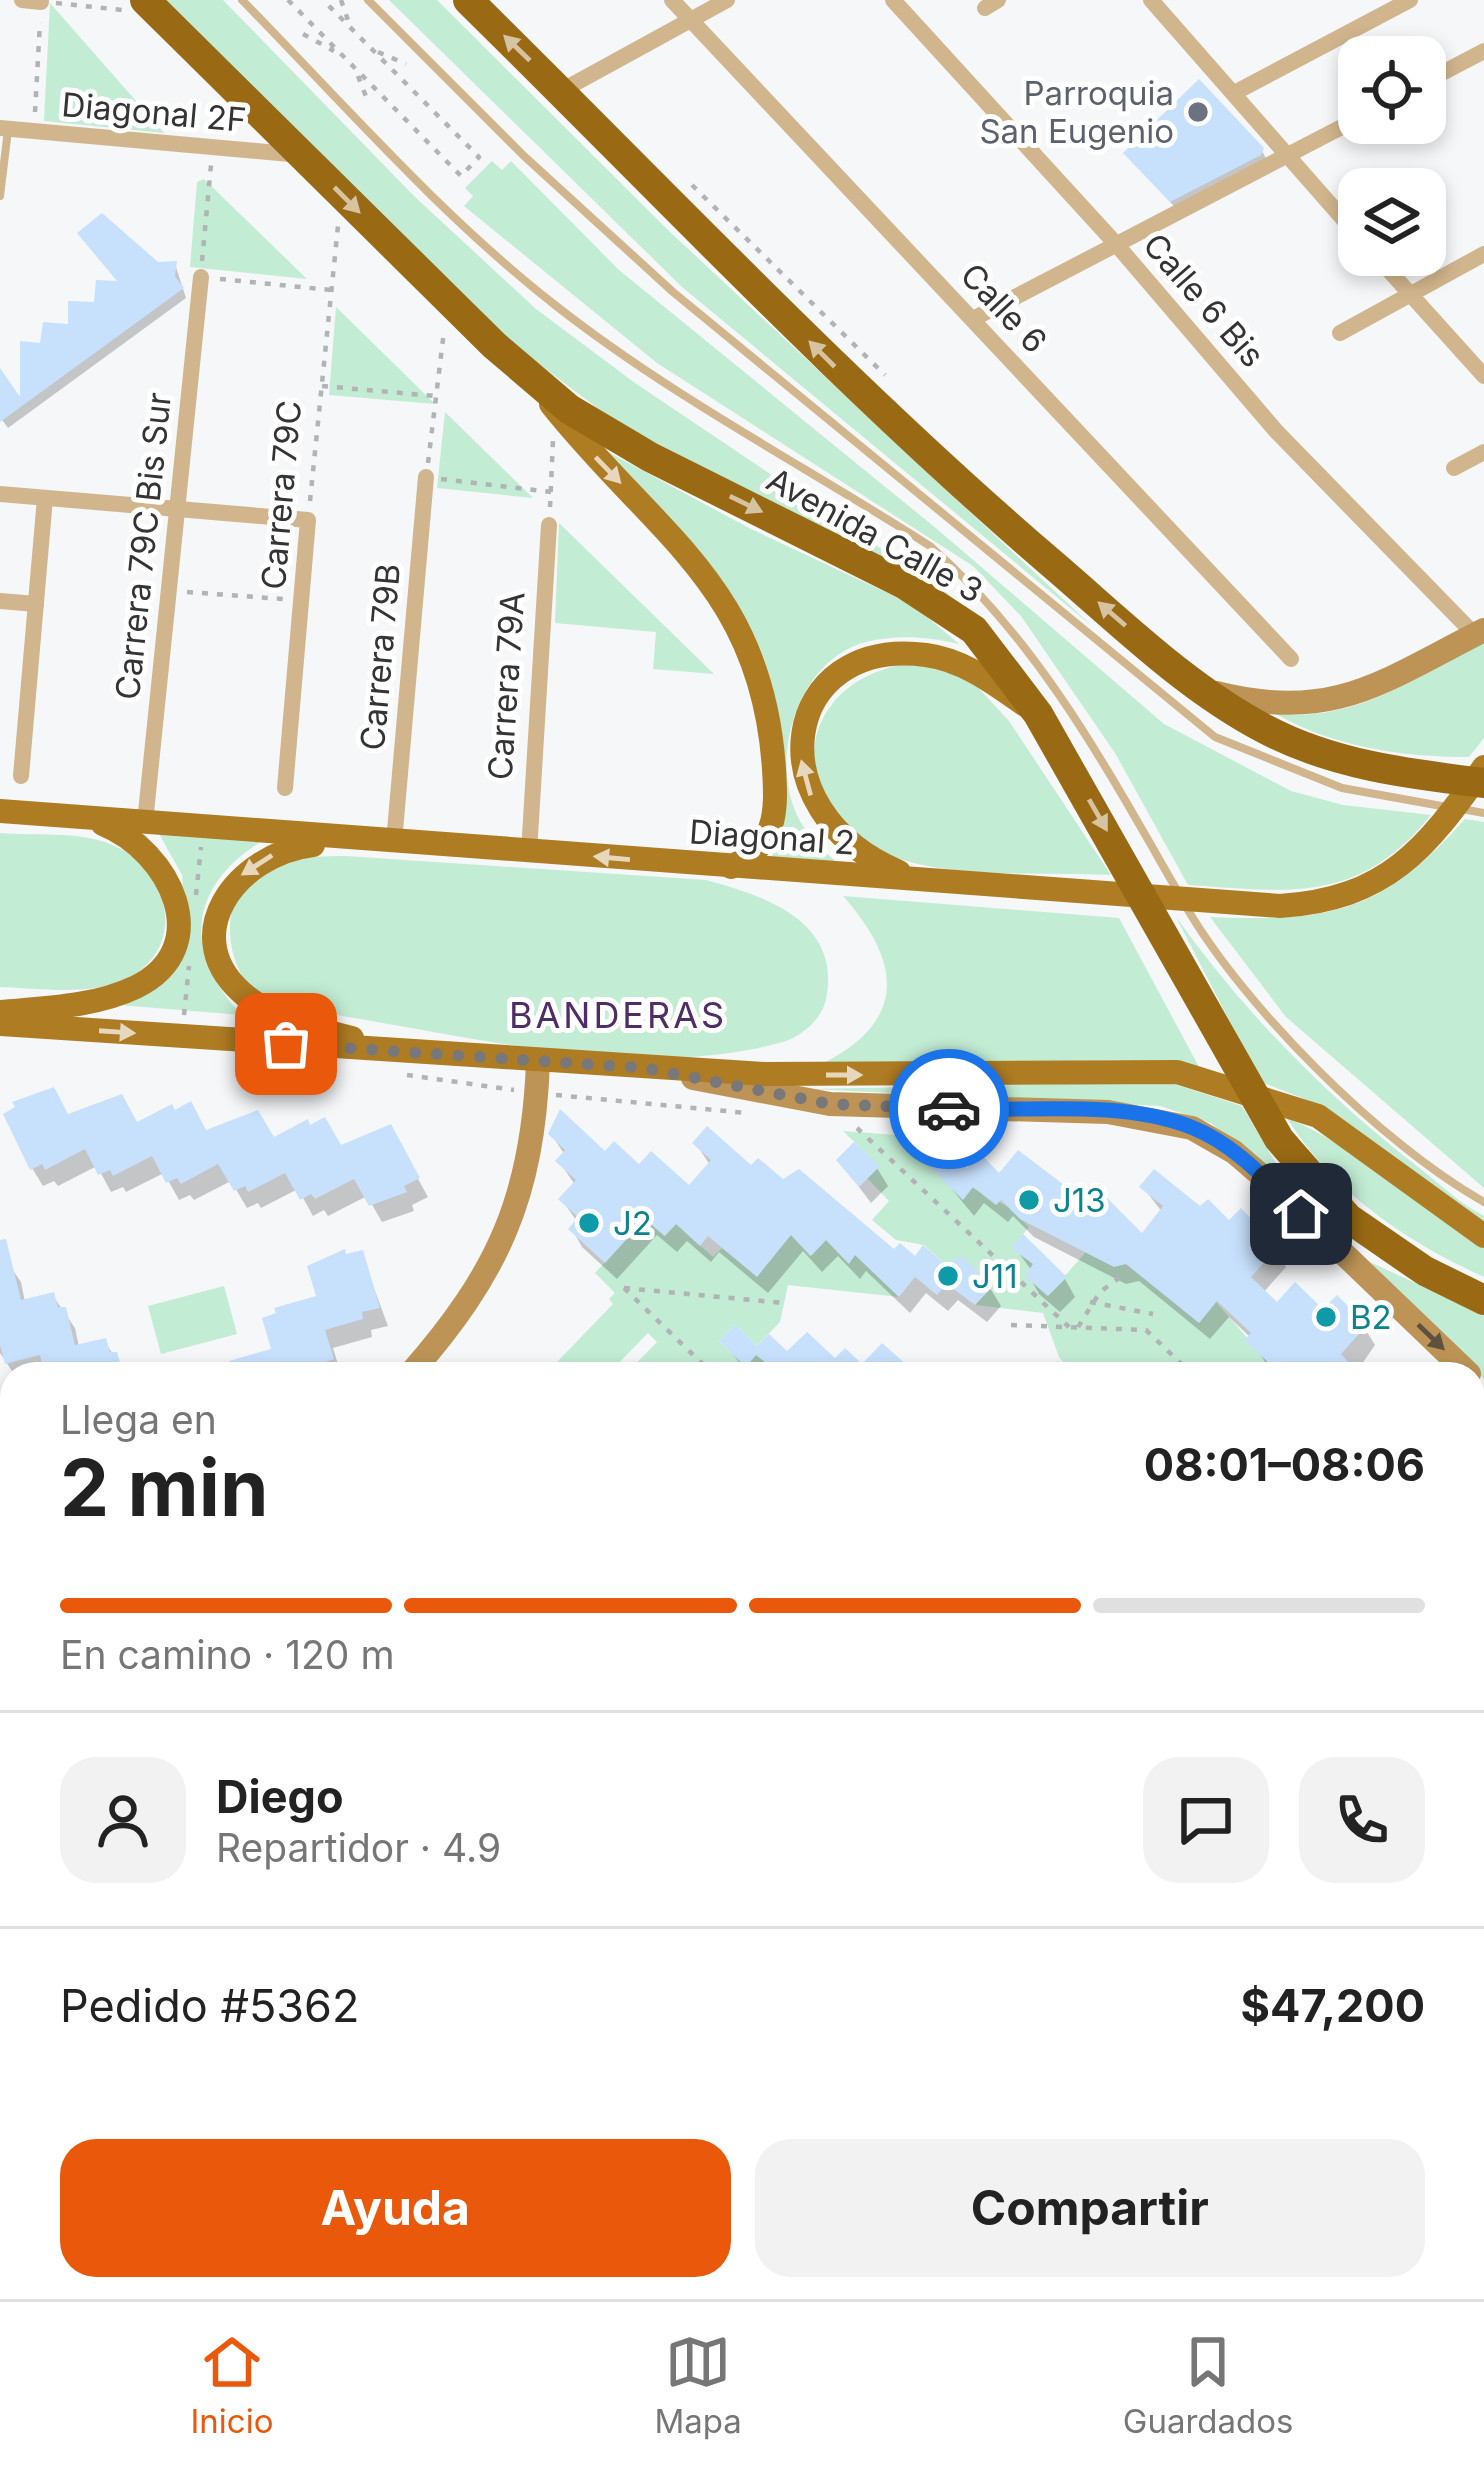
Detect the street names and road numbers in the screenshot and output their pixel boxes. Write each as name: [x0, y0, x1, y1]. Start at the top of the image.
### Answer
street label: Diagonal 2F: [60, 84, 248, 140]
street label: Calle 6 Bis: [1135, 225, 1273, 375]
street label: Calle 6: [953, 255, 1055, 361]
street label: Carrera 79C Bis Sur: [107, 390, 179, 702]
street label: Carrera 79C: [253, 399, 309, 591]
street label: Avenida Calle 3: [760, 459, 990, 611]
street label: Carrera 79B: [352, 562, 408, 752]
street label: Carrera 79A: [479, 591, 533, 781]
street label: Diagonal 2: [688, 811, 856, 863]

